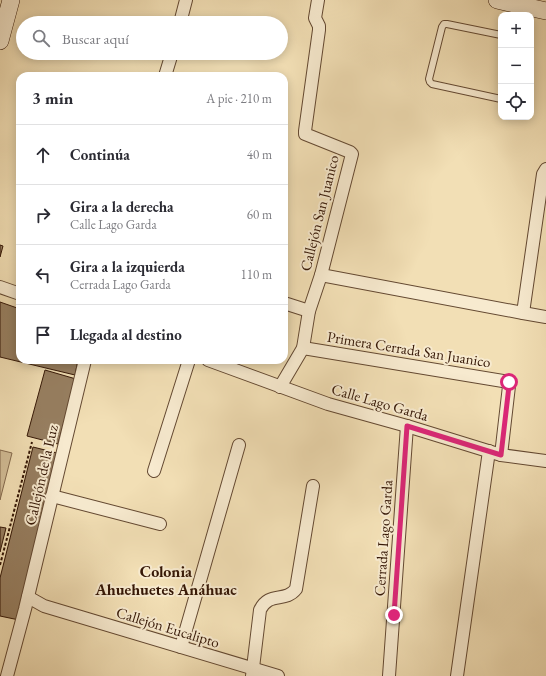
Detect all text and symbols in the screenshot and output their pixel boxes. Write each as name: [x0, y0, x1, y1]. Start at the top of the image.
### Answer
map controls: [498, 12, 534, 120]
button: +: [498, 12, 534, 48]
search box: [16, 16, 288, 60]
icon: search: [30, 27, 52, 49]
text: Buscar aquí: [62, 29, 129, 48]
button: −: [498, 48, 534, 84]
button: locate: [498, 84, 534, 120]
text: 3 min: [32, 87, 73, 109]
text: A pie · 210 m: [206, 90, 272, 107]
icon: ahead: [32, 144, 54, 166]
text: Continúa: [70, 145, 130, 164]
text: 40 m: [247, 146, 272, 163]
street label: Callejón San Juanico: [295, 153, 343, 273]
text: Gira a la derecha: [70, 197, 174, 216]
icon: right: [32, 204, 54, 226]
text: 60 m: [247, 206, 272, 223]
text: Calle Lago Garda: [70, 216, 157, 233]
text: Gira a la izquierda: [70, 257, 185, 276]
icon: left: [32, 264, 54, 286]
text: 110 m: [241, 266, 272, 283]
text: Cerrada Lago Garda: [70, 276, 171, 293]
icon: arrive: [32, 324, 54, 346]
text: Llegada al destino: [70, 325, 182, 344]
street label: Primera Cerrada San Juanico: [326, 327, 492, 371]
route start: [500, 373, 518, 391]
street label: Calle Lago Garda: [329, 379, 431, 425]
street label: Callejón de la Luz: [20, 422, 62, 527]
street label: Cerrada Lago Garda: [369, 479, 397, 597]
district label: Colonia Ahuehuetes Anáhuac: [94, 561, 237, 600]
street label: Callejón Eucalipto: [114, 602, 222, 652]
route end: [385, 606, 403, 624]

